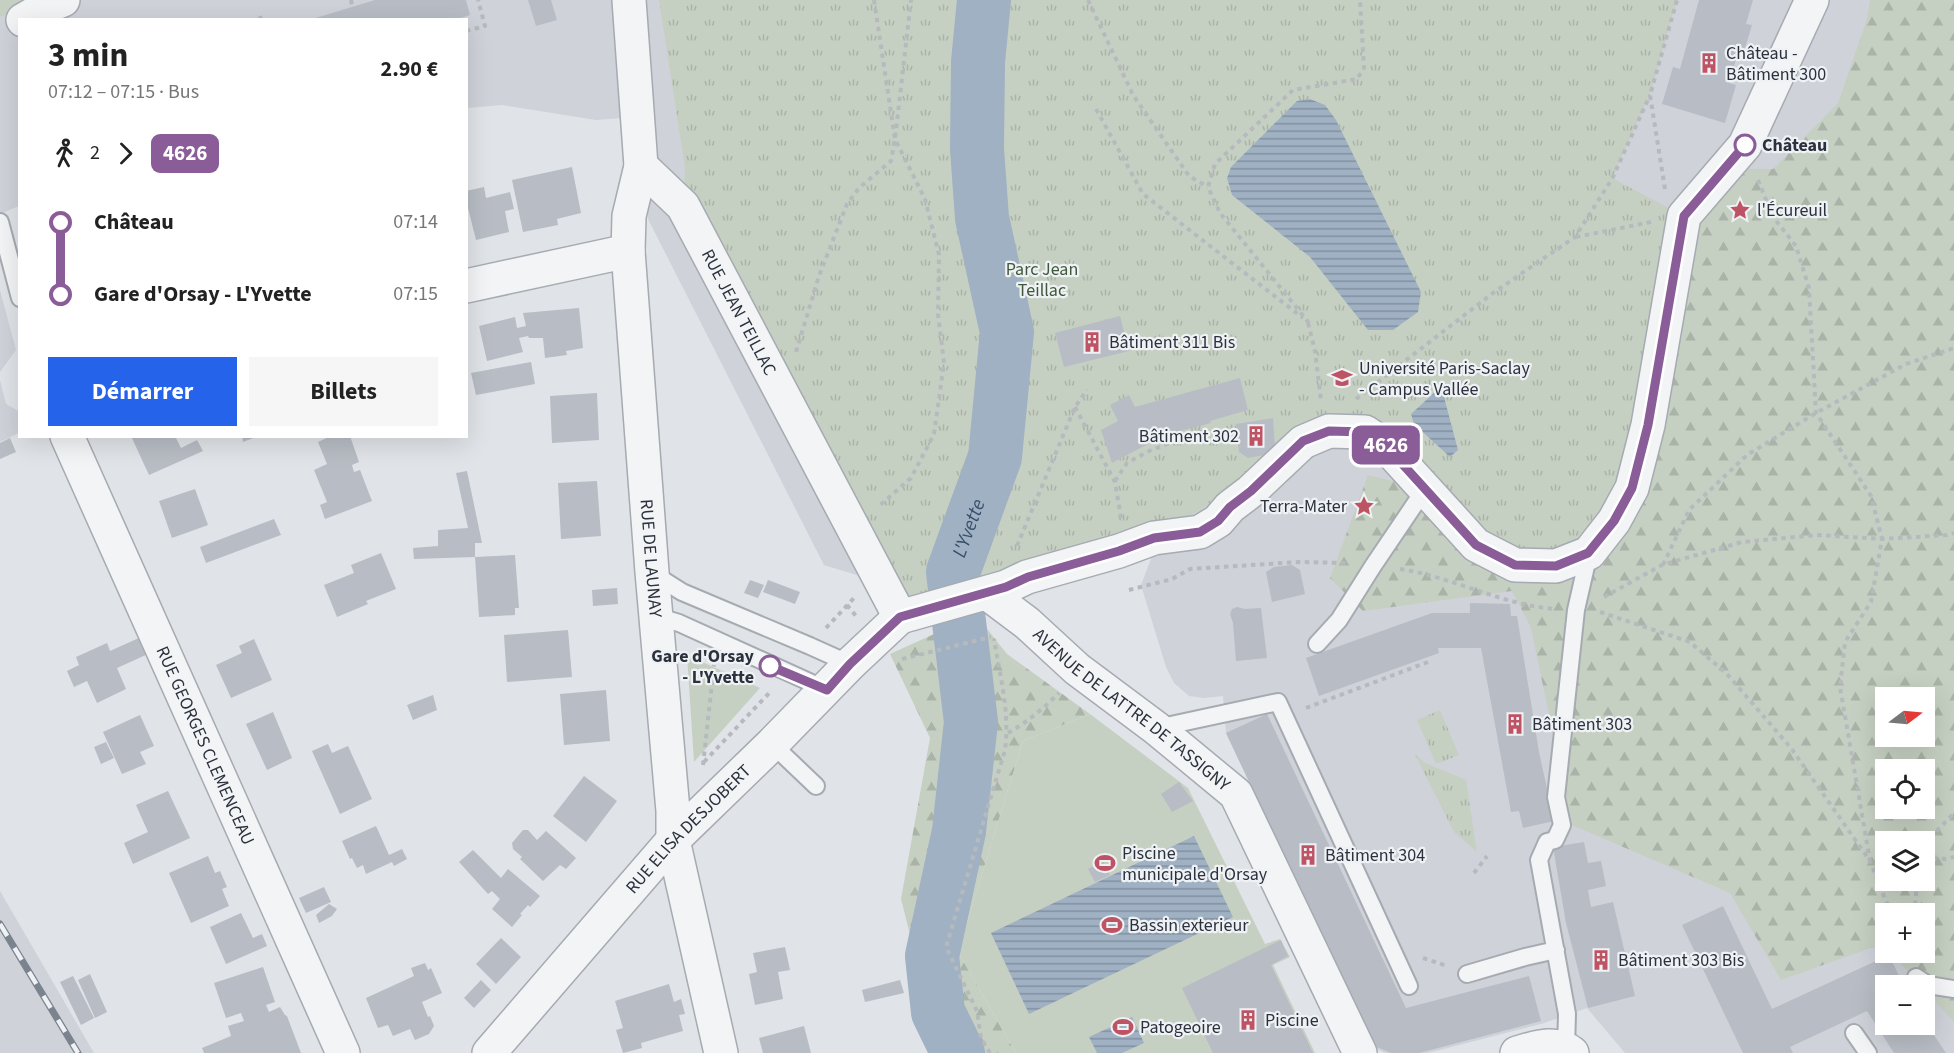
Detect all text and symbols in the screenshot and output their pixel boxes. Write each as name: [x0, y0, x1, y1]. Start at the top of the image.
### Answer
text: 3 min: [48, 32, 128, 79]
place label: Château - Bâtiment 300: [1726, 41, 1826, 87]
building icon: Château - Bâtiment 300: [1697, 51, 1721, 75]
text: 2.90 €: [381, 53, 438, 85]
text: 07:12 – 07:15 · Bus: [48, 78, 199, 106]
place label: Château: [1762, 133, 1827, 158]
marker: Château: [1734, 134, 1756, 156]
icon: walk: [48, 137, 81, 170]
icon: forward: [109, 137, 142, 170]
text: 4626: [163, 138, 207, 168]
text: 2: [90, 139, 100, 167]
place icon: l'Écureuil: [1728, 198, 1752, 222]
place label: l'Écureuil: [1757, 198, 1827, 223]
text: Château: [94, 206, 174, 238]
text: 07:14: [393, 208, 438, 236]
street label: RUE JEAN TEILLAC: [695, 245, 783, 380]
park label: Parc Jean Teillac: [1006, 257, 1078, 303]
text: Gare d'Orsay - L'Yvette: [94, 278, 312, 310]
text: 07:15: [393, 280, 438, 308]
building icon: Bâtiment 311 Bis: [1080, 330, 1104, 354]
place label: Bâtiment 311 Bis: [1109, 330, 1235, 355]
place label: Université Paris-Saclay - Campus Vallée: [1359, 356, 1530, 402]
button: Démarrer: [48, 357, 237, 426]
button: Billets: [249, 357, 438, 426]
school or university icon: Université Paris-Saclay - Campus Vallée: [1330, 366, 1354, 390]
place label: Bâtiment 302: [1139, 424, 1239, 449]
building icon: Bâtiment 302: [1244, 424, 1268, 448]
line badge: 4626: [1344, 426, 1428, 464]
text: 4626: [1364, 430, 1408, 460]
place label: Terra-Mater: [1260, 494, 1348, 519]
place icon: Terra-Mater: [1352, 494, 1376, 518]
water label: L'Yvette: [945, 495, 992, 562]
street label: RUE DE LAUNAY: [634, 498, 668, 619]
street label: AVENUE DE LATTRE DE TASSIGNY: [1028, 622, 1236, 797]
street label: RUE GEORGES CLEMENCEAU: [150, 642, 261, 849]
place label: Gare d'Orsay - L'Yvette: [651, 644, 755, 690]
marker: Gare d'Orsay - L'Yvette: [759, 655, 781, 677]
north arrow: [1875, 687, 1935, 747]
map controls: [1875, 687, 1935, 1035]
building icon: Bâtiment 303: [1503, 712, 1527, 736]
place label: Bâtiment 303: [1532, 712, 1632, 737]
street label: RUE ELISA DESJOBERT: [620, 758, 757, 899]
button: locate: [1875, 759, 1935, 819]
button: layers: [1875, 831, 1935, 891]
place label: Piscine municipale d'Orsay: [1122, 841, 1268, 887]
building icon: Bâtiment 304: [1296, 843, 1320, 867]
place label: Bâtiment 304: [1325, 843, 1425, 868]
sports icon: Piscine municipale d'Orsay: [1093, 851, 1117, 875]
button: +: [1875, 903, 1935, 963]
sports icon: Bassin exterieur: [1100, 913, 1124, 937]
place label: Bassin exterieur: [1129, 913, 1249, 938]
building icon: Bâtiment 303 Bis: [1589, 948, 1613, 972]
place label: Bâtiment 303 Bis: [1618, 948, 1744, 973]
button: −: [1875, 975, 1935, 1035]
building icon: Piscine: [1236, 1008, 1260, 1032]
place label: Piscine: [1265, 1008, 1319, 1033]
sports icon: Patogeoire: [1111, 1015, 1135, 1039]
place label: Patogeoire: [1140, 1015, 1221, 1040]

